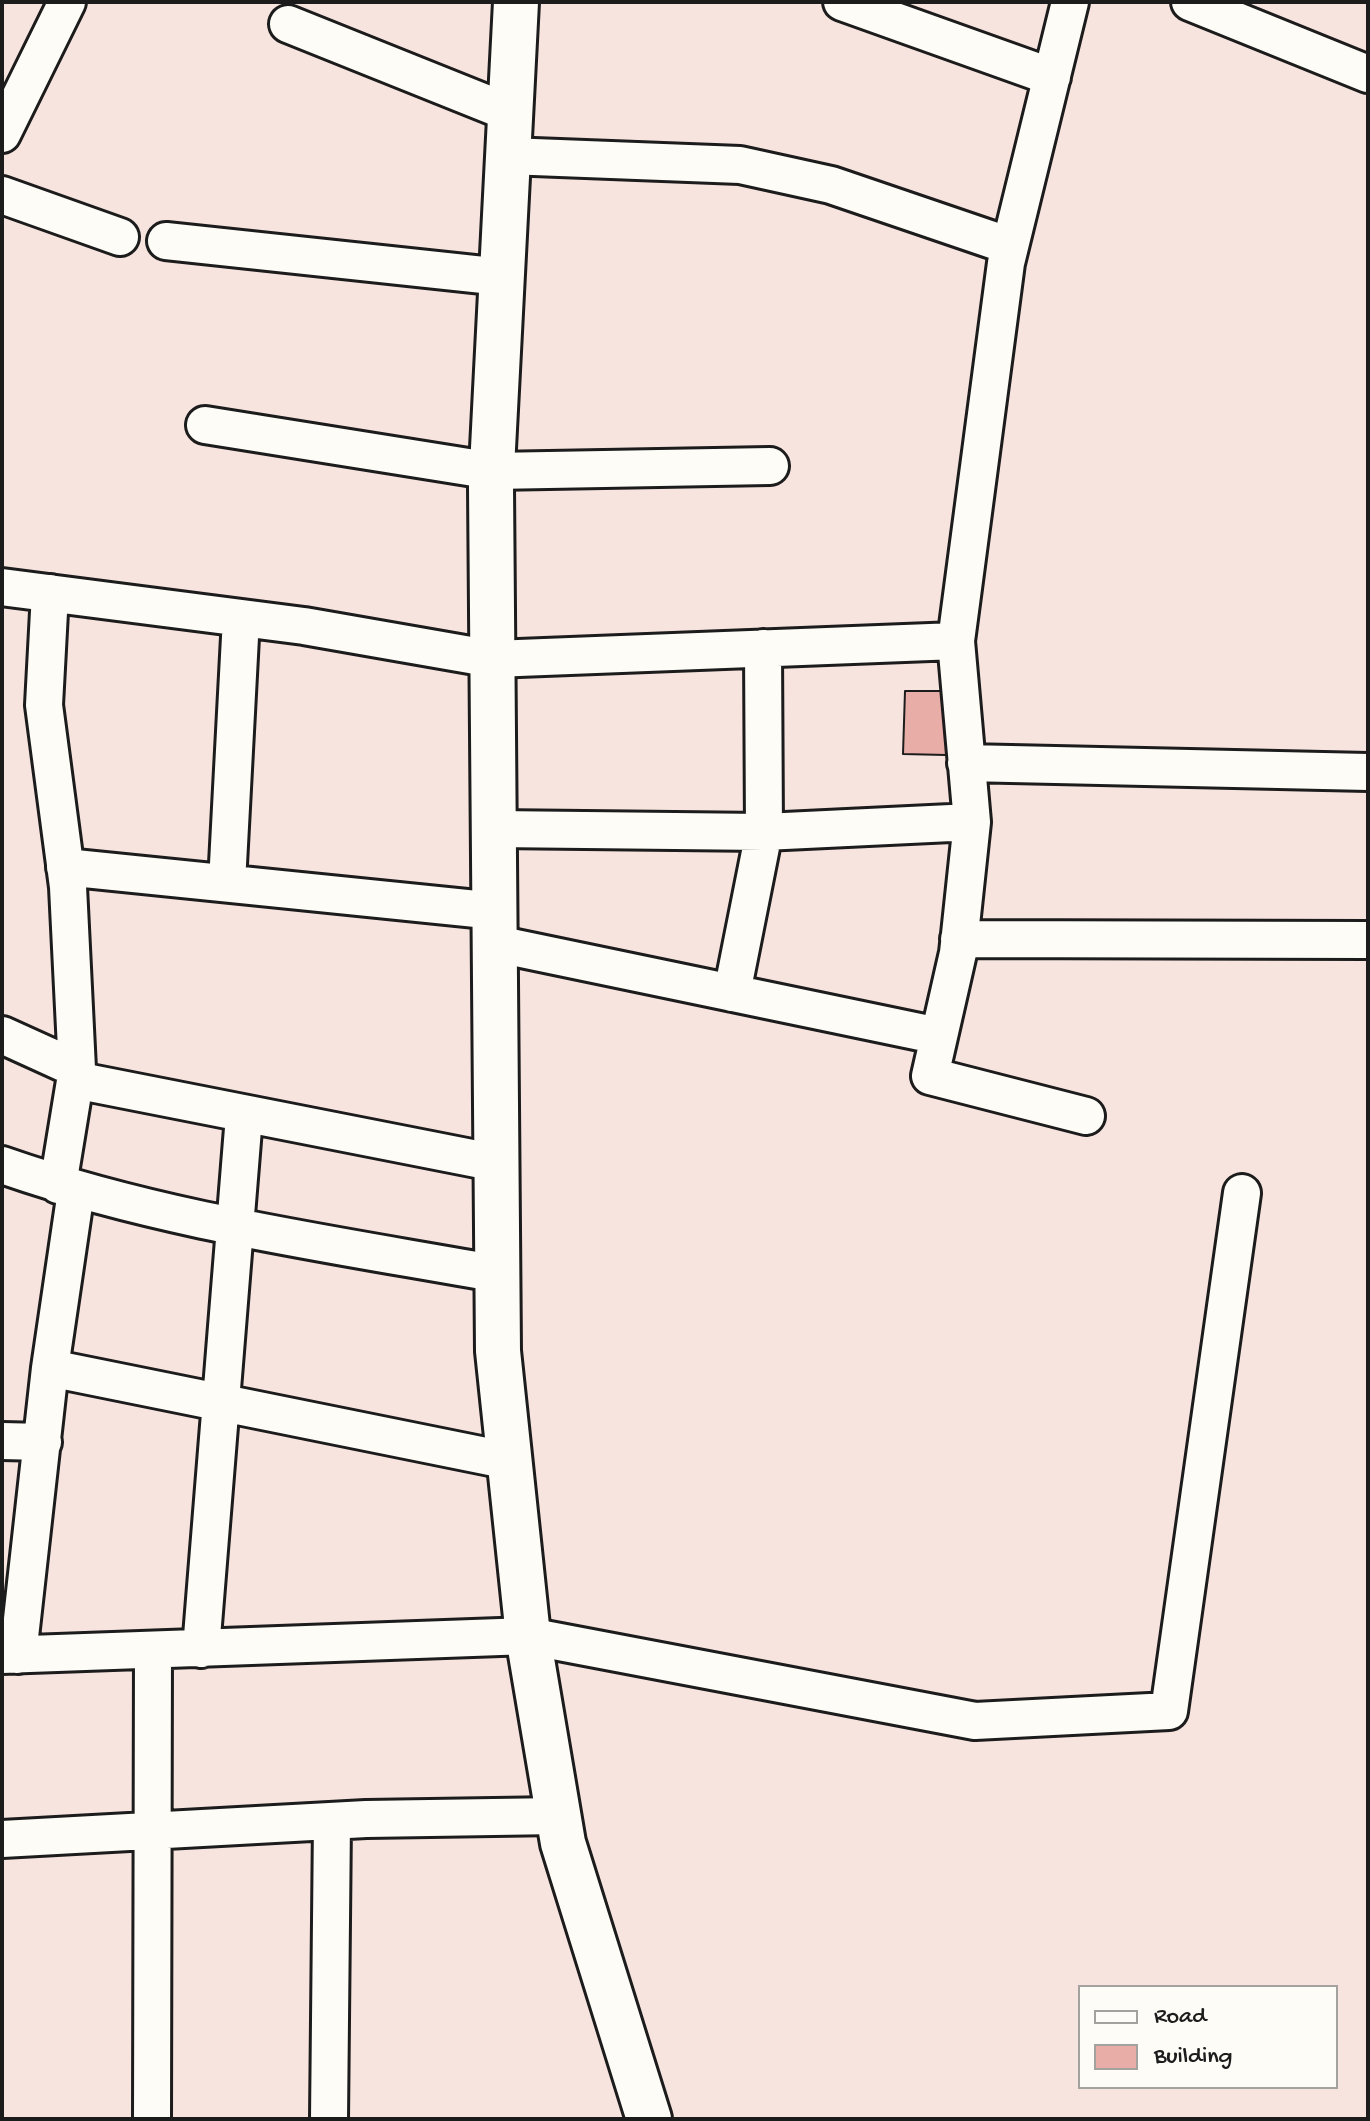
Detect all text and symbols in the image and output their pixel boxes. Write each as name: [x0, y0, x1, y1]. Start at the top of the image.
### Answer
legend: [1078, 1985, 1338, 2089]
text: Road: [1154, 2003, 1206, 2032]
text: Building: [1154, 2043, 1232, 2072]

